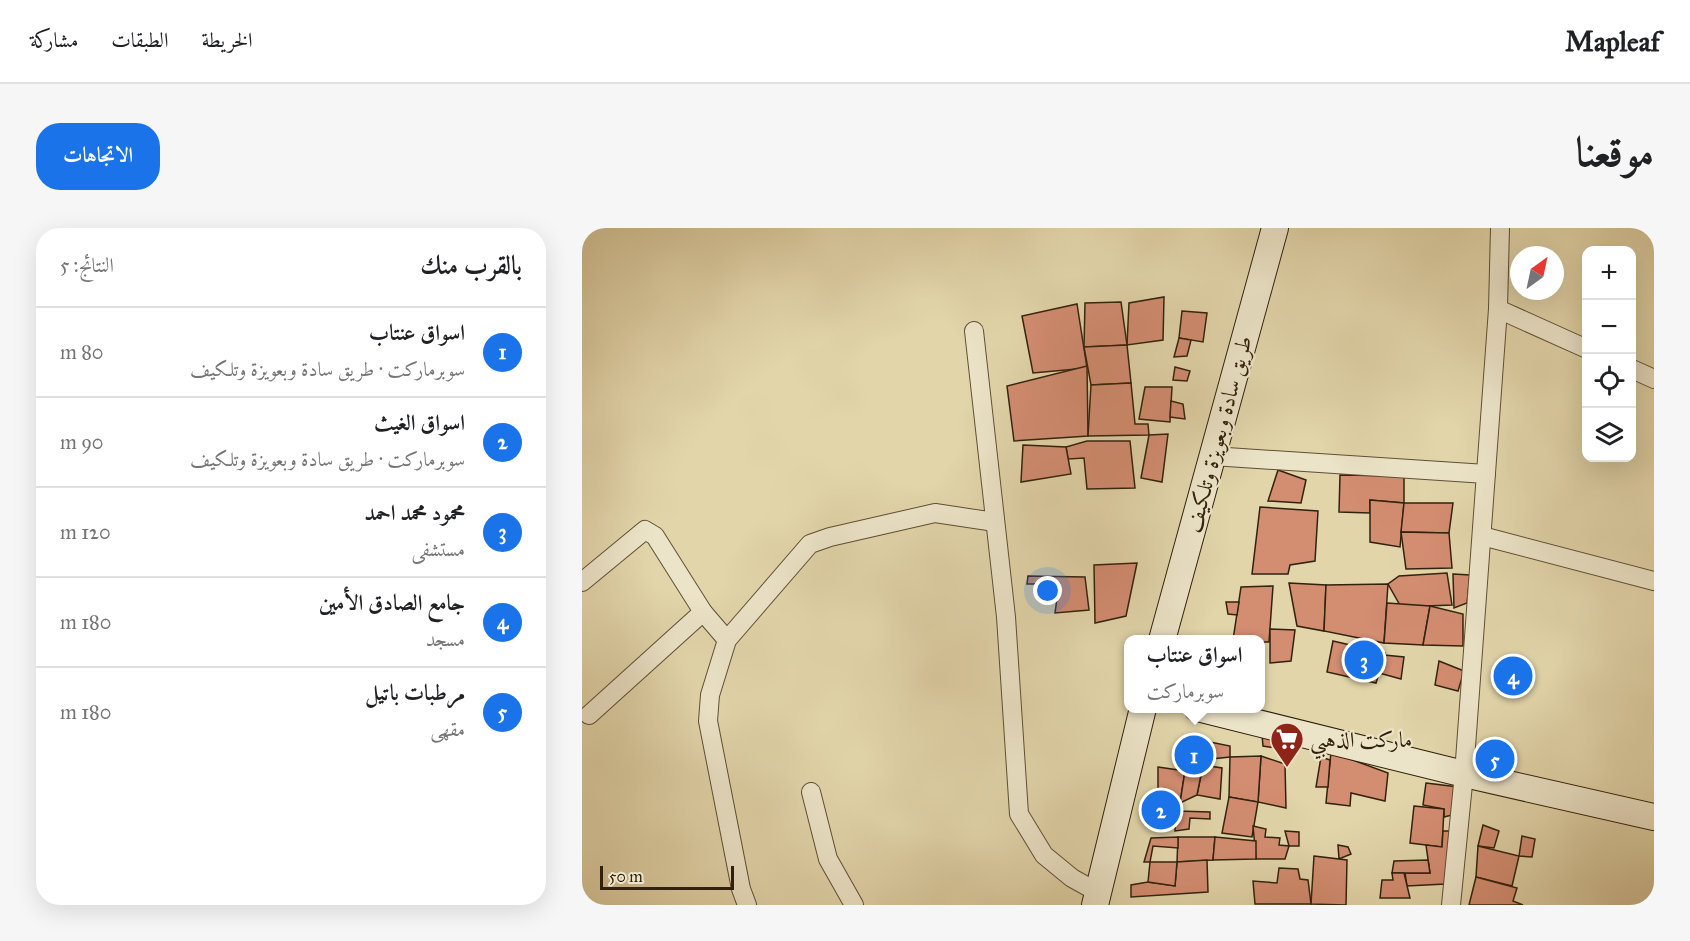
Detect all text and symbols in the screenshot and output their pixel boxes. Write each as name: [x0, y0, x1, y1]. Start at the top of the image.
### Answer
text: Mapleaf: [1565, 24, 1660, 59]
text: مشاركة: [30, 27, 78, 53]
text: الطبقات: [111, 27, 168, 53]
text: الخريطة: [201, 27, 253, 53]
button: الاتجاهات: [36, 123, 160, 190]
text: موقعنا: [1576, 126, 1654, 178]
north arrow: [1510, 246, 1564, 300]
map controls: [1582, 246, 1636, 462]
button: +: [1582, 246, 1636, 300]
text: بالقرب منك: [420, 249, 522, 281]
text: النتائج: 5: [60, 253, 114, 277]
button: −: [1582, 300, 1636, 354]
text: اسواق عنتاب: [369, 319, 465, 346]
street label: طريق سادة وبعويزة وتلكيف: [1179, 333, 1259, 536]
text: 80 m: [60, 340, 103, 364]
text: 1: [499, 340, 506, 364]
button: locate: [1582, 354, 1636, 408]
text: سوبرماركت · طريق سادة وبعويزة وتلكيف: [190, 357, 465, 381]
button: layers: [1582, 408, 1636, 462]
text: اسواق الغيث: [374, 409, 465, 436]
text: 90 m: [60, 430, 104, 454]
text: 2: [498, 430, 507, 454]
text: سوبرماركت · طريق سادة وبعويزة وتلكيف: [190, 447, 465, 471]
text: محمود محمد احمد: [364, 499, 465, 526]
text: 120 m: [60, 520, 111, 544]
text: 3: [499, 520, 507, 544]
text: مستشفى: [412, 537, 465, 561]
your location: [1033, 576, 1062, 605]
text: جامع الصادق الأمين: [319, 589, 465, 616]
text: 180 m: [60, 610, 111, 634]
text: 4: [497, 610, 508, 634]
text: مسجد: [426, 627, 465, 651]
popup: [1124, 635, 1265, 713]
pin: 3: [1344, 638, 1384, 682]
text: اسواق عنتاب: [1146, 641, 1243, 668]
pin: 4: [1494, 654, 1532, 698]
text: مرطبات باتيل: [365, 679, 465, 706]
text: سوبرماركت: [1146, 679, 1224, 703]
text: 180 m: [60, 700, 111, 724]
text: 5: [498, 700, 507, 724]
text: مقهى: [430, 717, 465, 741]
supermarket icon: ماركت الذهبي: [1269, 721, 1305, 768]
place label: ماركت الذهبي: [1310, 726, 1412, 760]
pin: 1: [1174, 732, 1214, 778]
pin: 5: [1476, 736, 1514, 782]
pin: 2: [1142, 788, 1180, 832]
scale bar: [600, 863, 734, 890]
text: 50 m: [609, 867, 643, 886]

